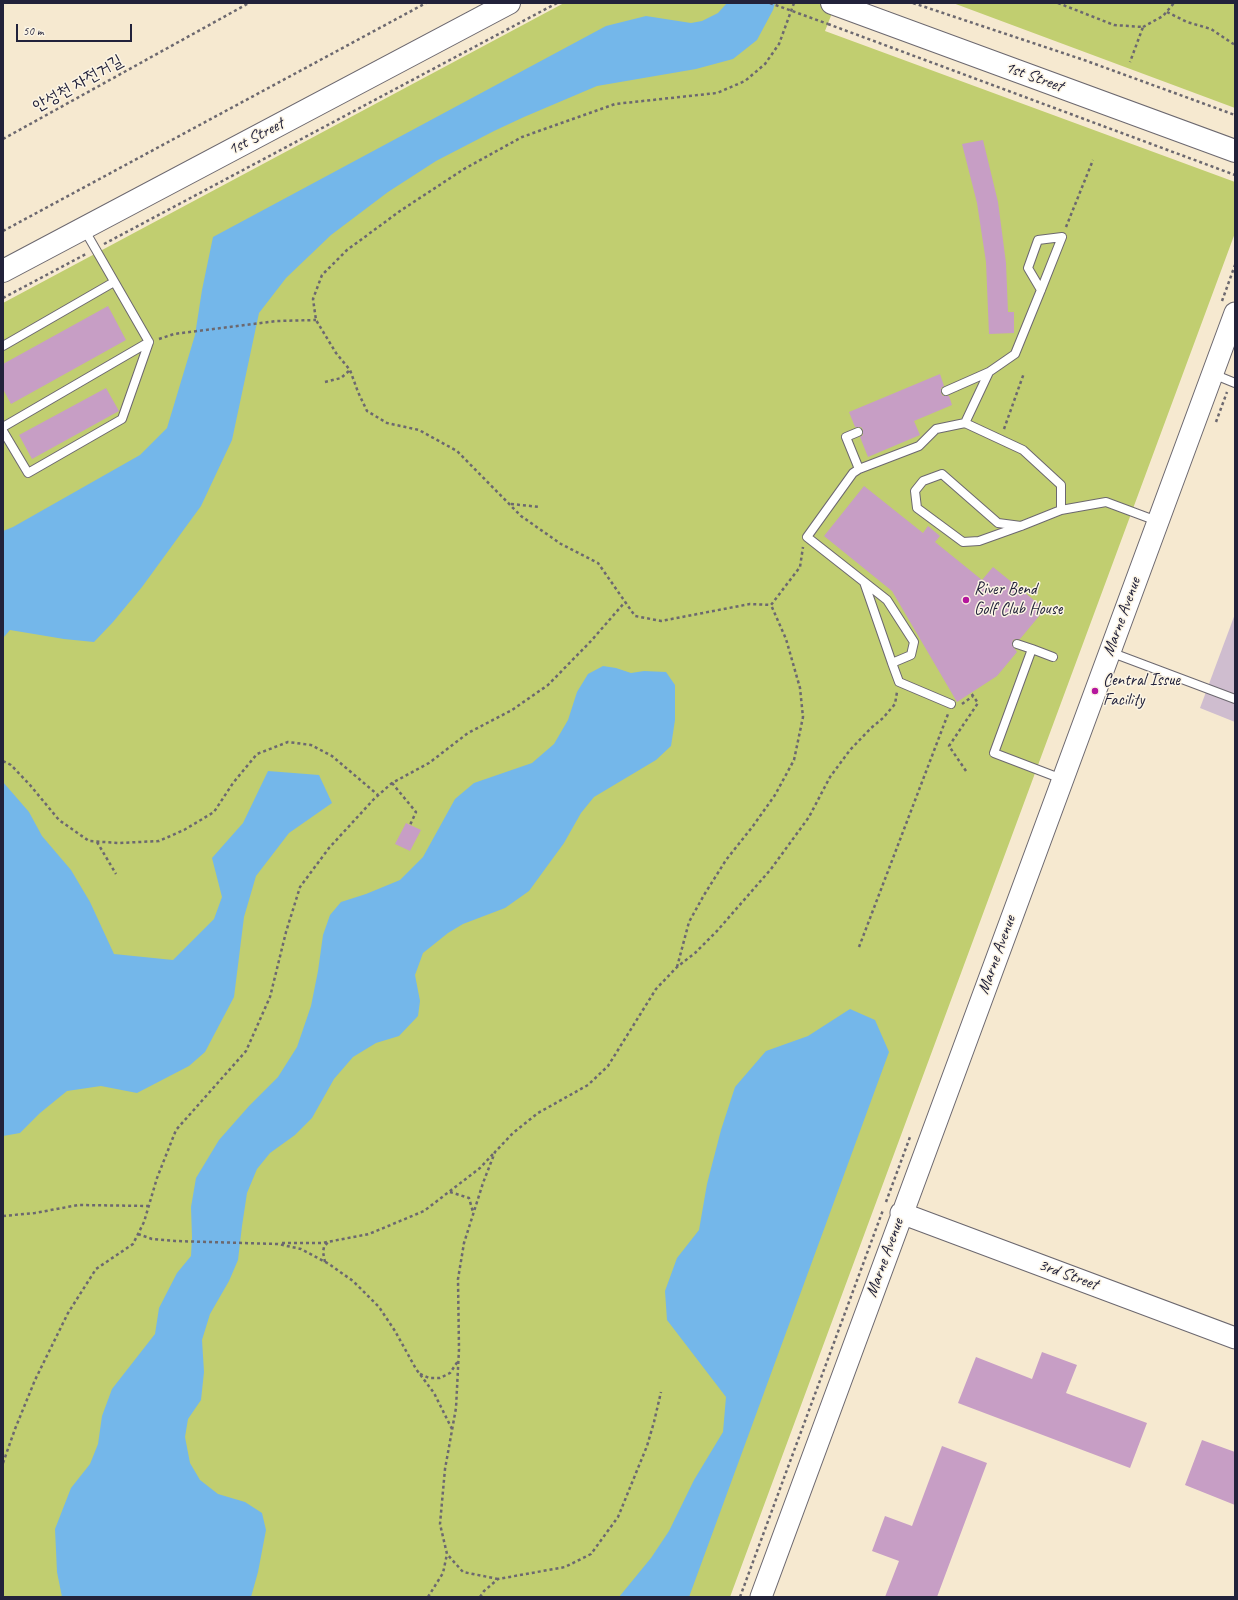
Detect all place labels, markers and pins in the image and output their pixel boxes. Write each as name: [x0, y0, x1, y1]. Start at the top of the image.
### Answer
place label: River Bend Golf Club House: [974, 580, 1062, 620]
marker: River Bend Golf Club House: [961, 595, 971, 605]
place label: Central Issue Facility: [1103, 671, 1180, 711]
marker: Central Issue Facility: [1090, 686, 1100, 696]

